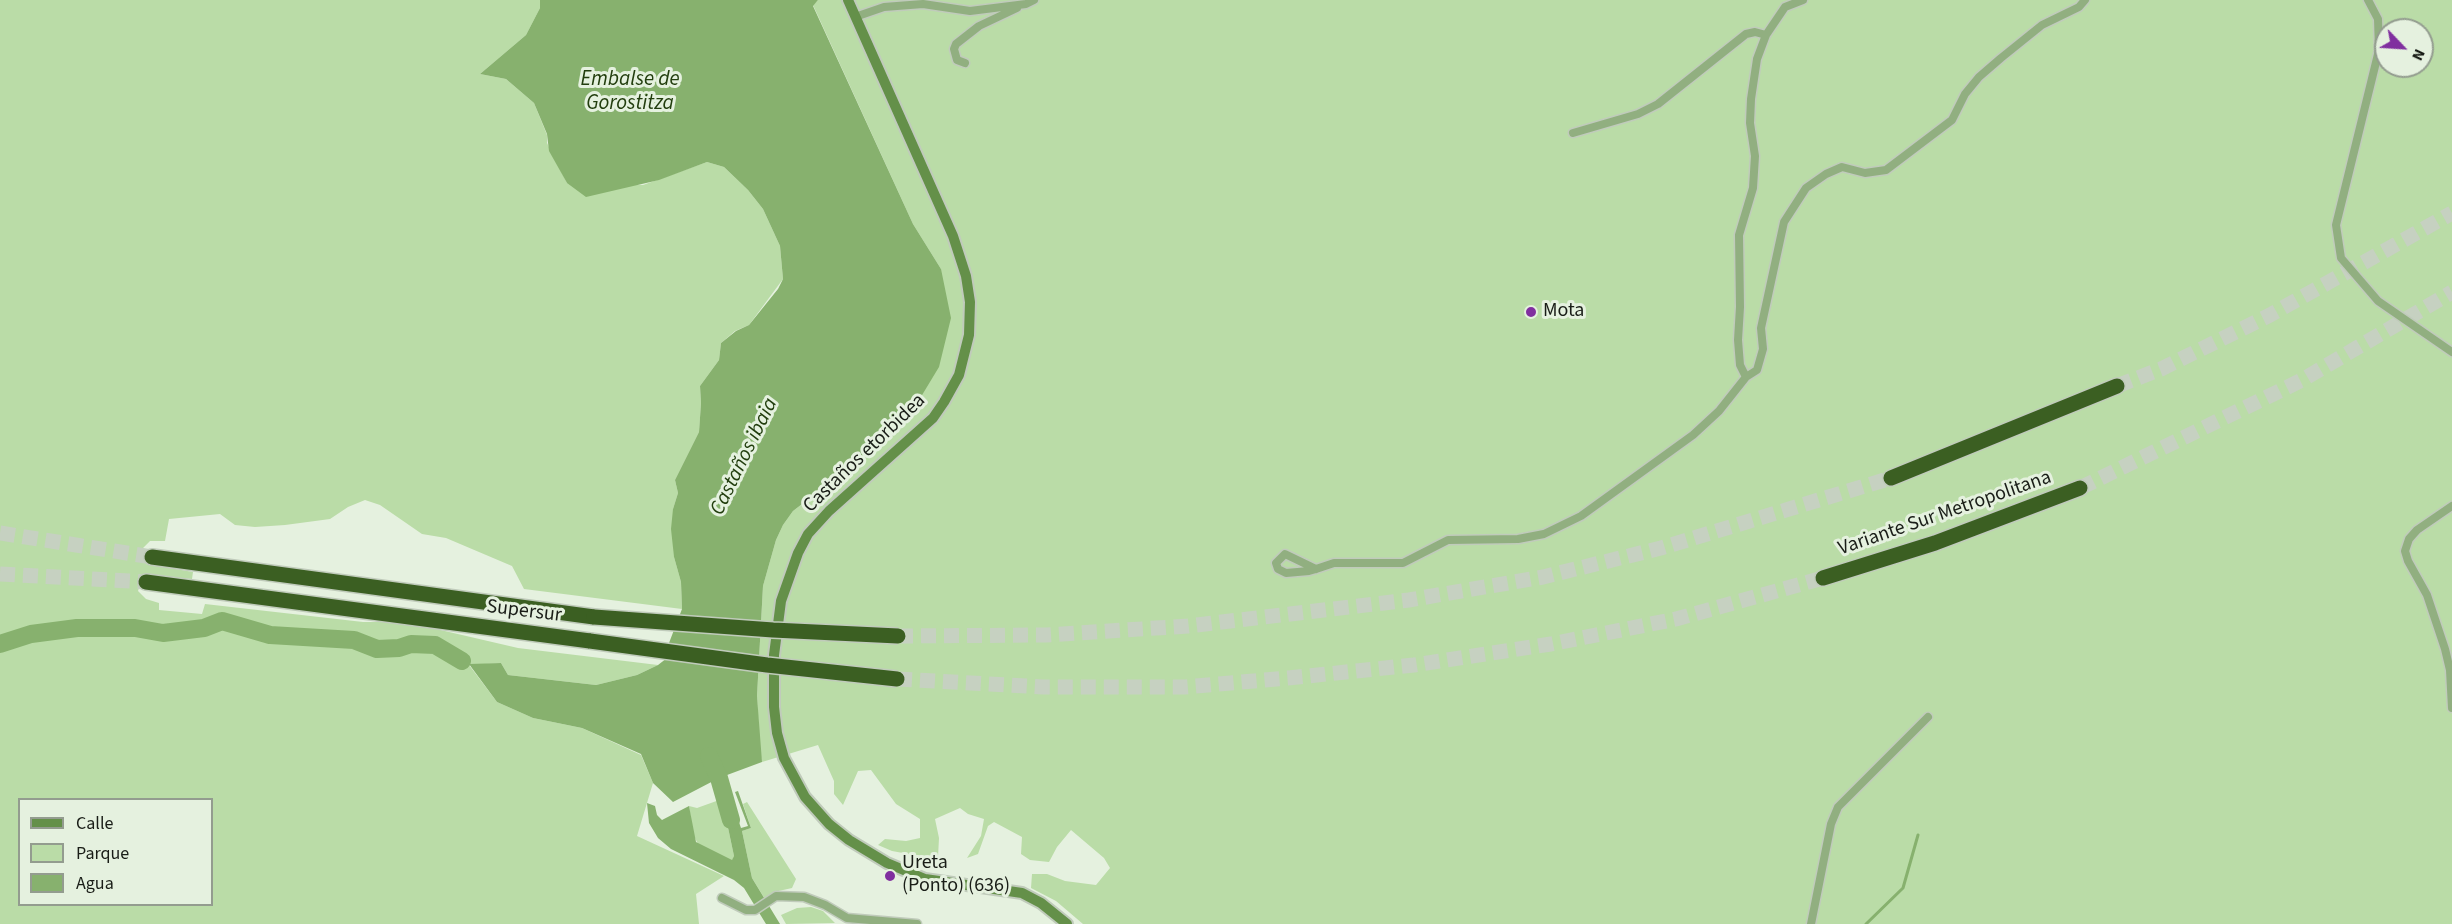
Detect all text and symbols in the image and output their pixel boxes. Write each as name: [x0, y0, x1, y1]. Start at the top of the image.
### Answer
north arrow: [2374, 18, 2434, 78]
text: N: [2406, 45, 2431, 64]
water label: Embalse de Gorostitza: [580, 67, 680, 117]
place label: Mota: [1543, 300, 1584, 324]
marker: Mota: [1524, 305, 1538, 319]
street label: Castaños etorbidea: [799, 390, 931, 518]
water label: Castaños ibaia: [706, 394, 784, 520]
street label: Variante Sur Metropolitana: [1835, 466, 2055, 562]
street label: Supersur: [485, 595, 563, 629]
legend: [18, 798, 213, 906]
text: Calle: [76, 811, 113, 836]
text: Parque: [76, 841, 129, 866]
place label: Ureta (Ponto) (636): [902, 852, 1010, 899]
marker: Ureta (Ponto) (636): [883, 869, 897, 883]
text: Agua: [76, 871, 114, 896]

